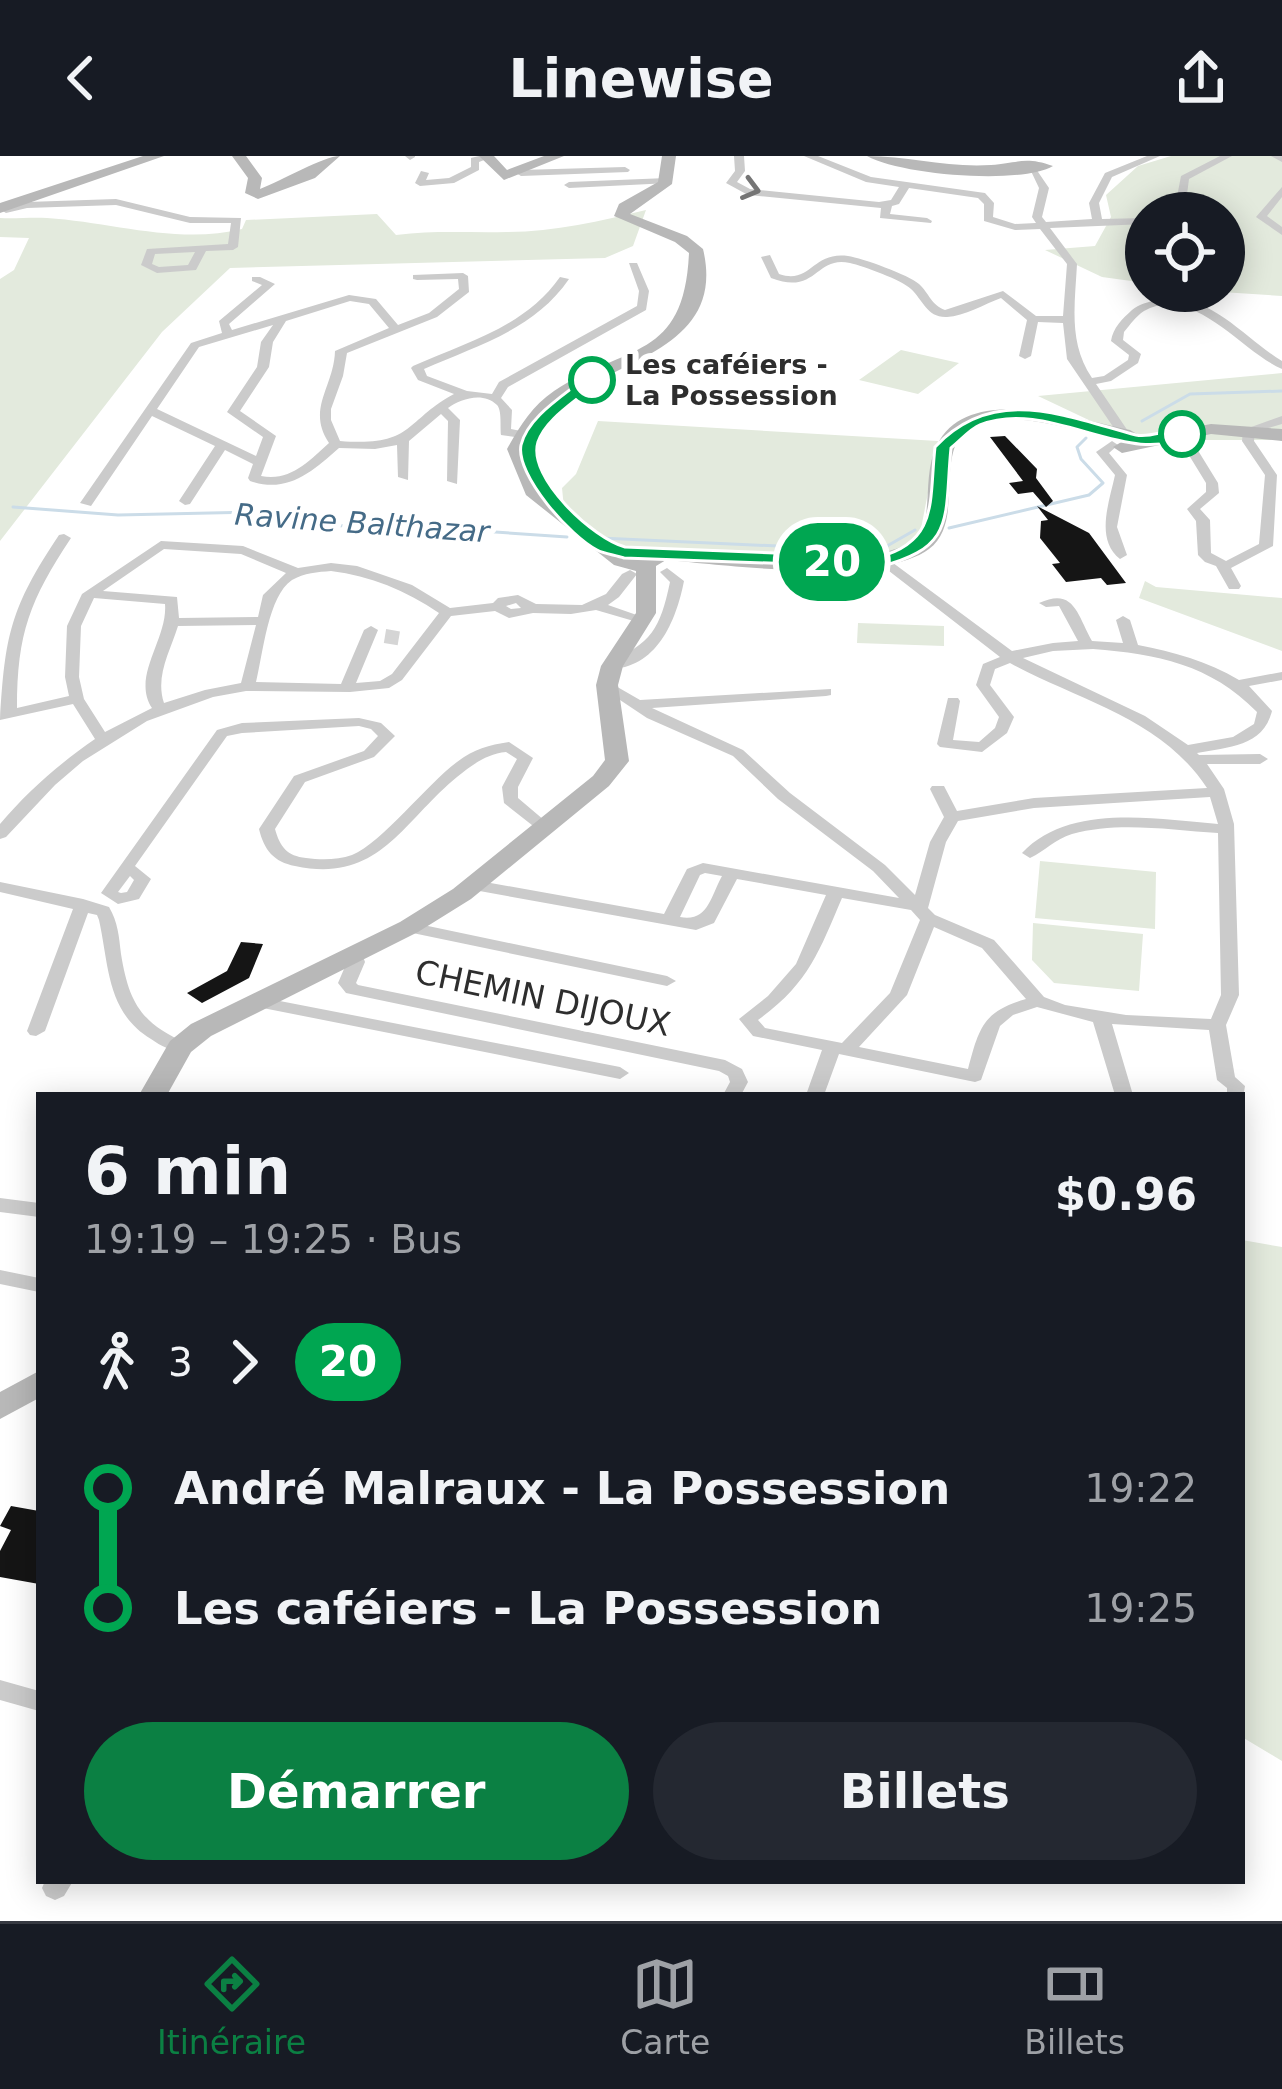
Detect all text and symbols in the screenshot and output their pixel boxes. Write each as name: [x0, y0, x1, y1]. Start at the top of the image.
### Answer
icon: back: [48, 45, 114, 111]
icon: share: [1168, 45, 1234, 111]
text: Linewise: [508, 47, 774, 110]
one-way arrow: [740, 175, 761, 200]
map controls: [1125, 192, 1245, 312]
button: locate: [1125, 192, 1245, 312]
place label: Les caféiers - La Possession: [625, 349, 838, 411]
marker: Les caféiers - La Possession: [570, 358, 614, 402]
unlabelled marker: [1160, 412, 1204, 456]
water label: Ravine Balthazar: [233, 497, 492, 549]
line badge: 20: [778, 523, 886, 601]
text: 20: [803, 537, 861, 586]
street label: CHEMIN DIJOUX: [412, 952, 674, 1044]
text: 6 min: [84, 1133, 291, 1210]
text: $0.96: [1055, 1168, 1197, 1221]
text: 19:19 – 19:25 · Bus: [84, 1217, 462, 1262]
icon: walk: [84, 1329, 150, 1395]
icon: forward: [211, 1329, 277, 1395]
text: 20: [319, 1337, 377, 1386]
text: 3: [168, 1340, 193, 1385]
text: André Malraux - La Possession: [174, 1462, 950, 1515]
text: 19:22: [1085, 1466, 1197, 1511]
text: Les caféiers - La Possession: [174, 1582, 882, 1635]
text: 19:25: [1085, 1586, 1197, 1631]
button: Démarrer: [84, 1722, 629, 1860]
button: Billets: [653, 1722, 1197, 1860]
tab: Itinéraire: [157, 1951, 306, 2062]
tab: Carte: [620, 1951, 710, 2062]
tab: Billets: [1024, 1951, 1125, 2062]

